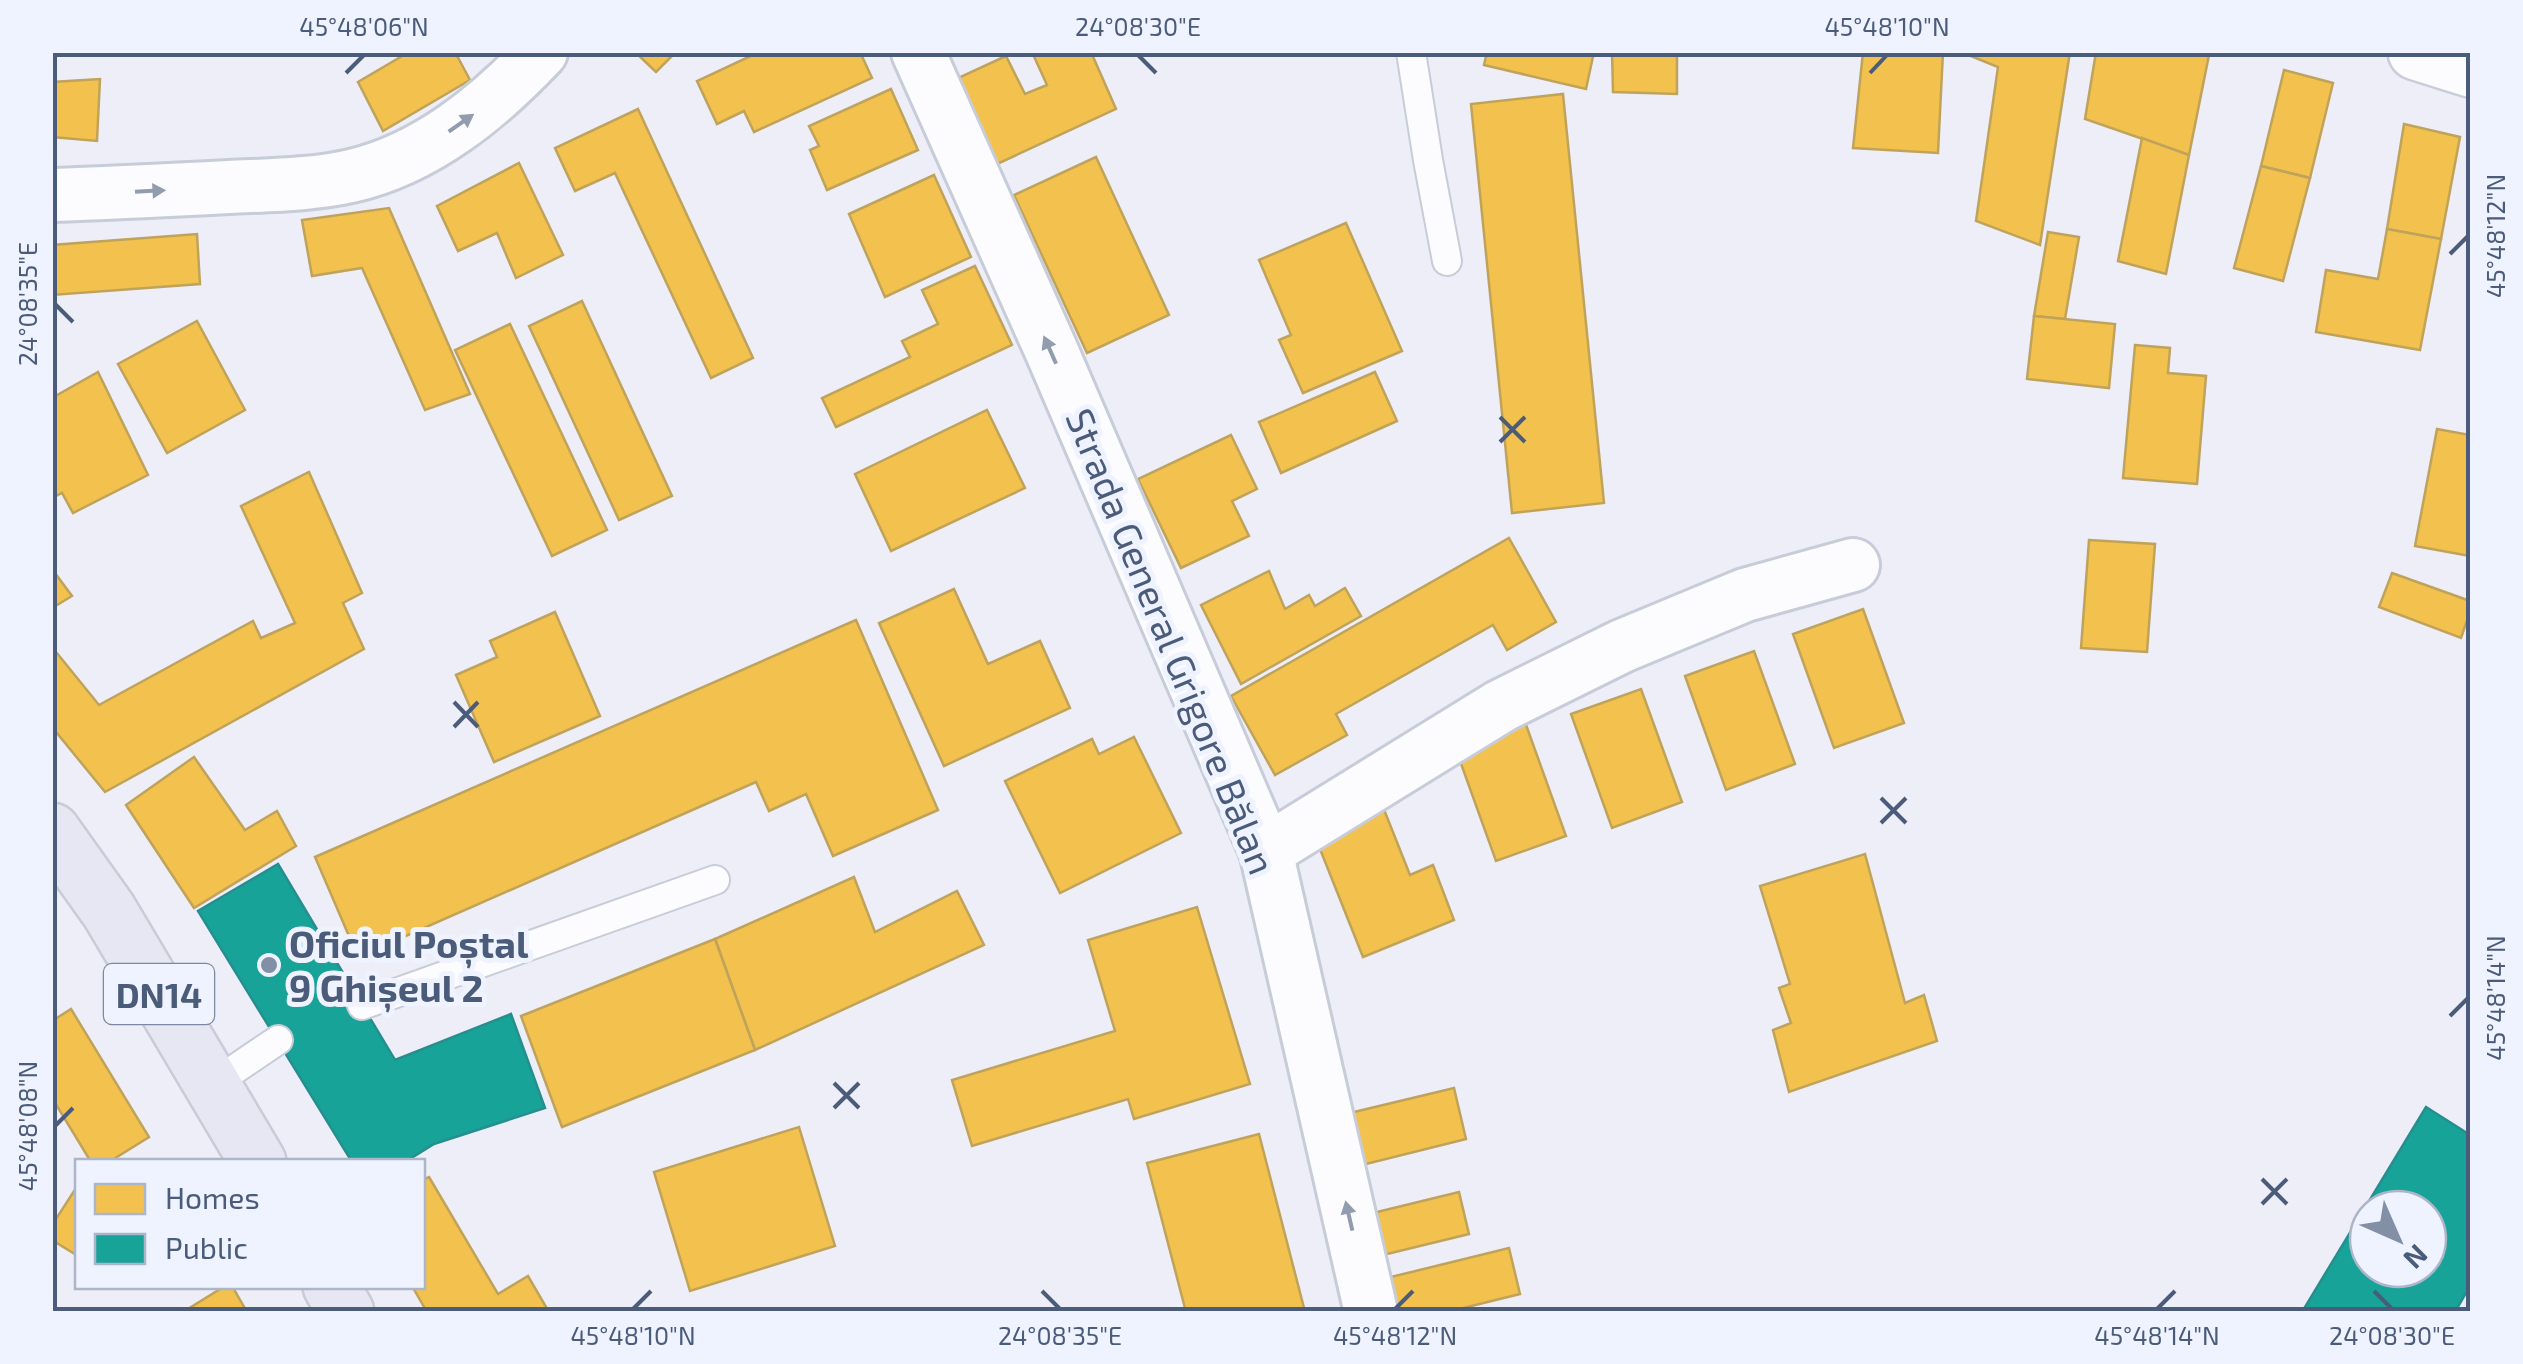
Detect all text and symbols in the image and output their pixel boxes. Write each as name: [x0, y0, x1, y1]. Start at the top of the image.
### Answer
text: 45°48'06"N: [299, 11, 429, 41]
text: 24°08'30"E: [1075, 11, 1201, 41]
text: 45°48'10"N: [1824, 11, 1950, 41]
one-way arrow: [448, 114, 475, 133]
text: 45°48'12"N: [2480, 174, 2510, 298]
one-way arrow: [134, 183, 166, 199]
text: 24°08'35"E: [12, 242, 42, 366]
one-way arrow: [1042, 335, 1058, 365]
street label: Strada General Grigore Bălan: [1057, 402, 1287, 880]
place label: Oficiul Poștal 9 Ghișeul 2: [289, 920, 529, 1013]
text: 45°48'14"N: [2480, 935, 2510, 1061]
marker: Oficiul Poștal 9 Ghișeul 2: [258, 954, 280, 976]
road number: DN14: [104, 964, 214, 1024]
text: 45°48'08"N: [12, 1061, 42, 1191]
legend: [75, 1159, 425, 1289]
text: Homes: [165, 1179, 260, 1215]
north arrow: [2348, 1189, 2448, 1289]
one-way arrow: [1341, 1200, 1356, 1231]
text: Public: [165, 1229, 248, 1265]
text: N: [2397, 1238, 2436, 1277]
text: 45°48'10"N: [570, 1320, 696, 1350]
text: 24°08'35"E: [998, 1320, 1122, 1350]
text: 45°48'12"N: [1333, 1320, 1457, 1350]
text: 45°48'14"N: [2094, 1320, 2220, 1350]
text: 24°08'30"E: [2329, 1320, 2455, 1350]

